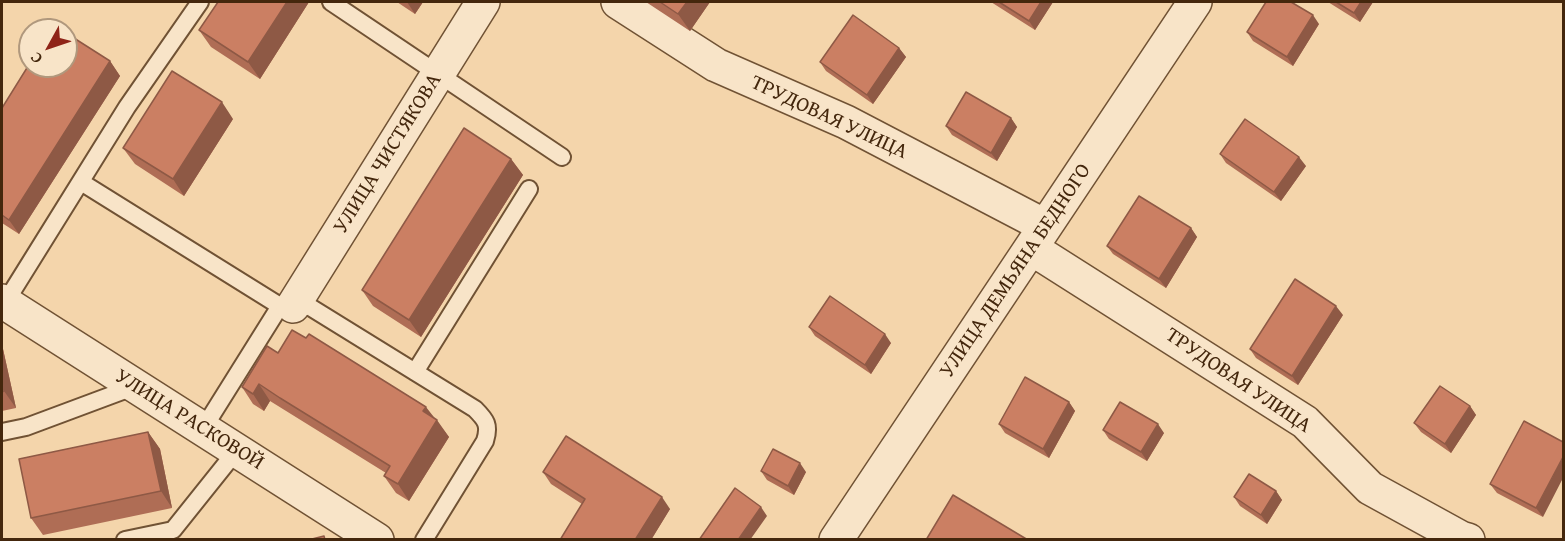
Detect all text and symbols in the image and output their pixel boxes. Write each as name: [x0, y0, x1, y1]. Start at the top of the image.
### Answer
north arrow: [18, 18, 78, 78]
text: С: [24, 47, 48, 69]
street label: УЛИЦА ЧИСТЯКОВА: [329, 69, 447, 239]
street label: ТРУДОВАЯ УЛИЦА: [747, 71, 911, 165]
street label: УЛИЦА ДЕМЬЯНА БЕДНОГО: [935, 159, 1097, 383]
street label: ТРУДОВАЯ УЛИЦА: [1160, 323, 1316, 439]
street label: УЛИЦА РАСКОВОЙ: [110, 364, 268, 476]

